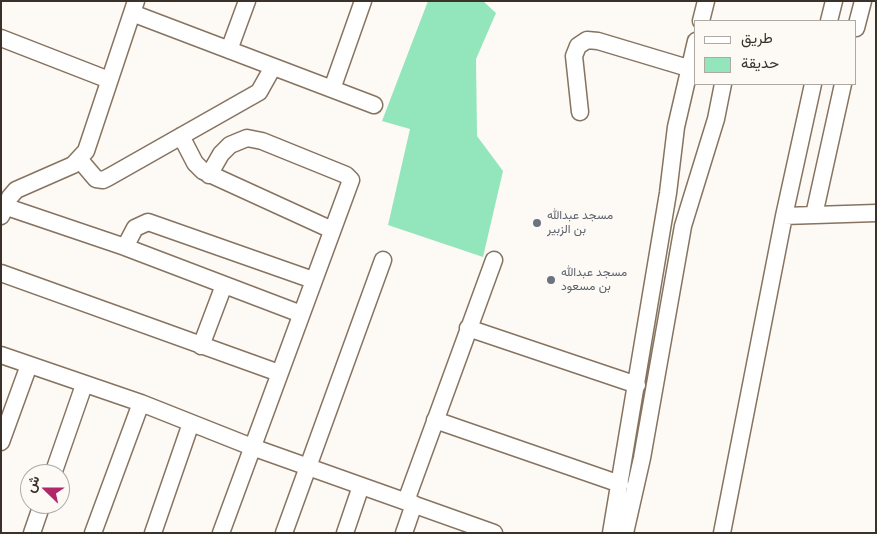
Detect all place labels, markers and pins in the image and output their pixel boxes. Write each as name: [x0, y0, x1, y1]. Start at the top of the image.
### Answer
place label: مسجد عبدالله بن الزبير: [547, 209, 613, 237]
marker: مسجد عبدالله بن الزبير: [531, 217, 543, 229]
place label: مسجد عبدالله بن مسعود: [561, 266, 627, 294]
marker: مسجد عبدالله بن مسعود: [545, 274, 557, 286]

